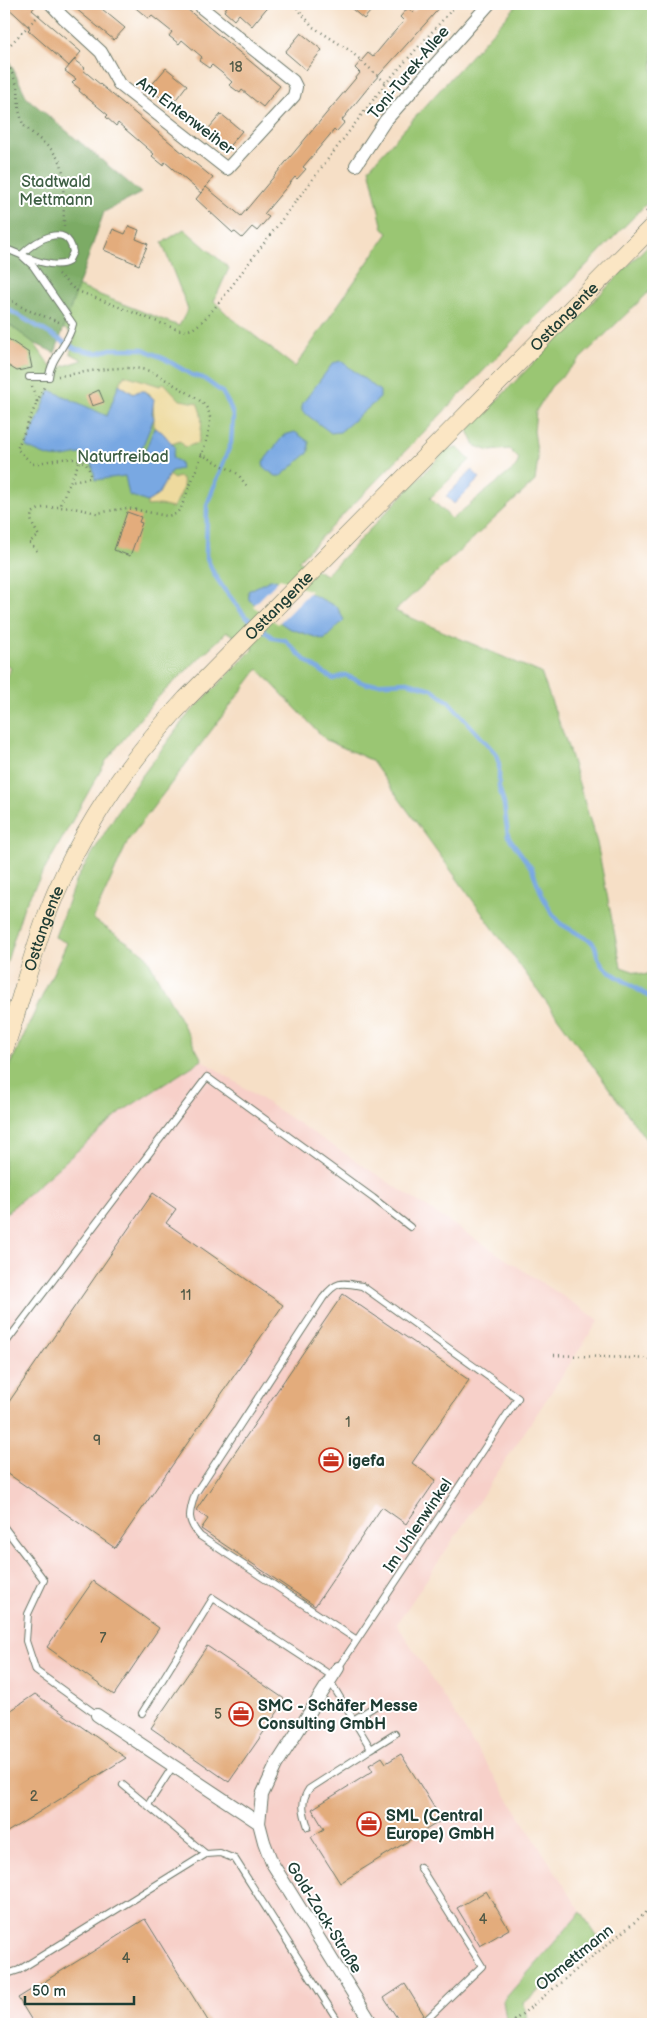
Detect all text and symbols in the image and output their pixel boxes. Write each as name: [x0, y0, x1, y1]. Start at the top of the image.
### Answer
street label: Toni-Turek-Allee: [365, 22, 454, 123]
house number: 18: [229, 59, 243, 76]
street label: Am Entenweiher: [132, 73, 238, 159]
park label: Stadtwald Mettmann: [19, 173, 93, 210]
street label: Osttangente: [527, 279, 603, 356]
park label: Naturfreibad: [77, 448, 169, 467]
street label: Osttangente: [242, 567, 318, 645]
street label: Osttangente: [21, 883, 69, 974]
house number: 11: [181, 1287, 191, 1304]
house number: 1: [345, 1414, 351, 1431]
house number: 9: [93, 1432, 101, 1449]
office icon: igefa: [318, 1447, 344, 1473]
place label: igefa: [348, 1452, 385, 1471]
street label: Im Uhlenwinkel: [380, 1475, 457, 1576]
house number: 7: [100, 1630, 107, 1647]
place label: SMC - Schäfer Messe Consulting GmbH: [258, 1697, 418, 1734]
office icon: SMC - Schäfer Messe Consulting GmbH: [228, 1701, 254, 1727]
house number: 5: [214, 1706, 222, 1723]
house number: 2: [30, 1788, 39, 1805]
place label: SML (Central Europe) GmbH: [386, 1807, 495, 1844]
office icon: SML (Central Europe) GmbH: [356, 1811, 382, 1837]
street label: Gold-Zack-Straße: [282, 1859, 366, 1977]
house number: 4: [479, 1911, 488, 1928]
street label: Obmettmann: [532, 1921, 617, 1995]
house number: 4: [122, 1950, 131, 1967]
scale bar: [25, 1973, 134, 2005]
text: 50 m: [32, 1982, 66, 2001]

